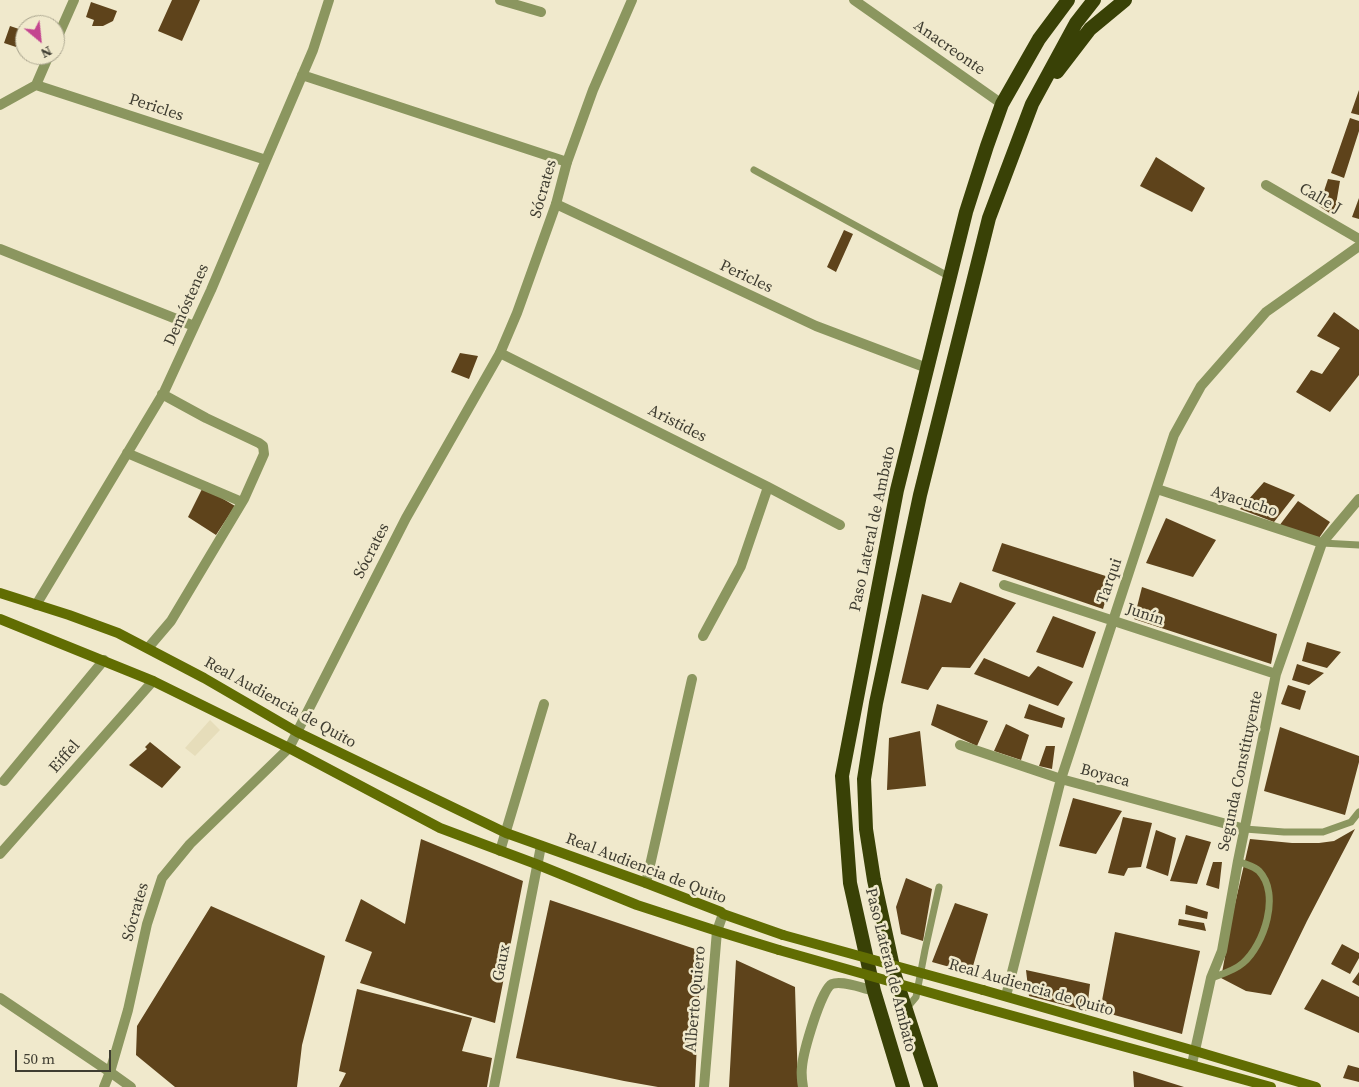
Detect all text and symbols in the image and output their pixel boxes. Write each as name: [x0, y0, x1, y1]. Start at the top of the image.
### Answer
north arrow: [15, 15, 65, 65]
street label: Anacreonte: [910, 16, 988, 80]
text: N: [37, 41, 56, 64]
street label: Pericles: [126, 90, 186, 126]
street label: Sócrates: [527, 158, 561, 220]
street label: Calle J: [1295, 179, 1345, 219]
street label: Pericles: [716, 256, 776, 298]
street label: Demóstenes: [160, 261, 214, 349]
street label: Aristides: [644, 401, 710, 447]
street label: Paso Lateral de Ambato: [846, 445, 900, 613]
street label: Ayacucho: [1208, 482, 1280, 522]
street label: Sócrates: [350, 520, 394, 582]
street label: Tarqui: [1093, 556, 1127, 606]
street label: Junín: [1123, 600, 1167, 630]
street label: Real Audiencia de Quito: [201, 653, 359, 753]
street label: Segunda Constituyente: [1215, 689, 1267, 853]
street label: Eiffel: [45, 737, 85, 777]
street label: Boyaca: [1078, 760, 1132, 792]
street label: Real Audiencia de Quito: [563, 829, 729, 909]
street label: Sócrates: [119, 881, 153, 943]
street label: Paso Lateral de Ambato: [860, 886, 920, 1054]
street label: Gaux: [489, 943, 515, 983]
street label: Alberto Quiero: [682, 945, 710, 1053]
street label: Real Audiencia de Quito: [946, 955, 1116, 1021]
scale bar: [18, 1040, 114, 1072]
text: 50 m: [23, 1048, 55, 1069]

